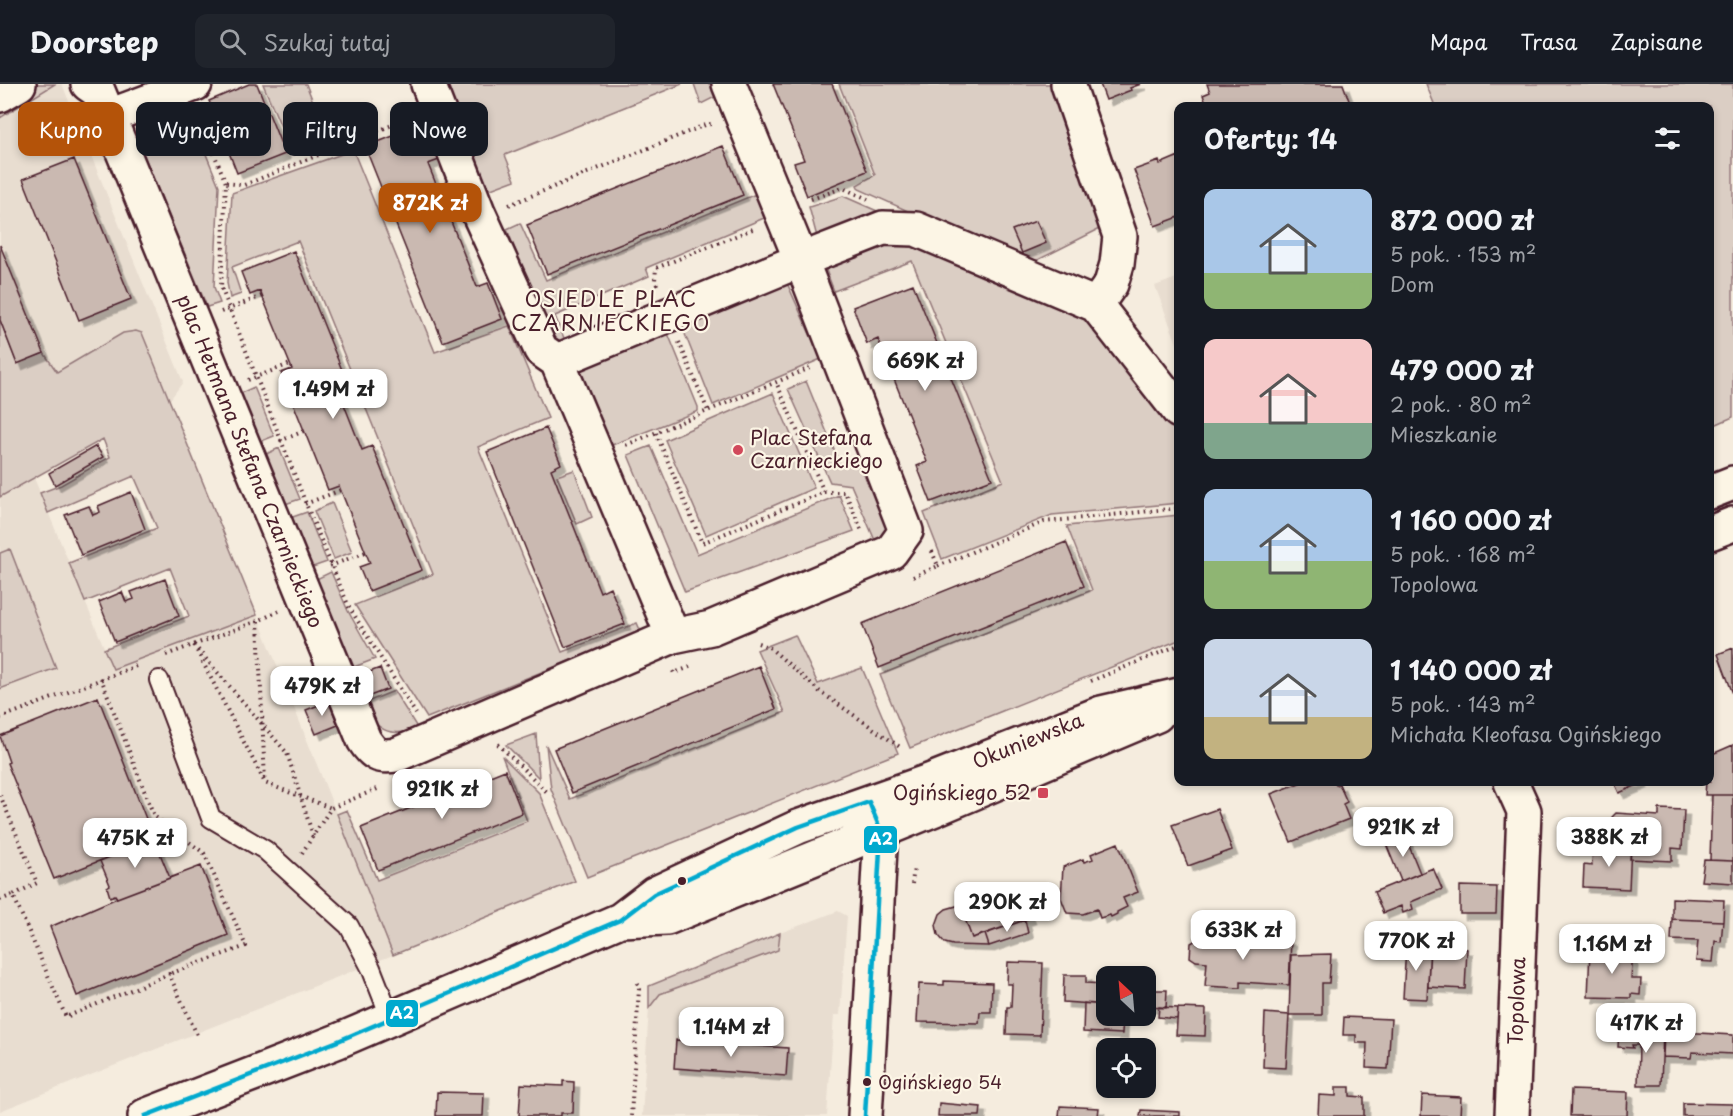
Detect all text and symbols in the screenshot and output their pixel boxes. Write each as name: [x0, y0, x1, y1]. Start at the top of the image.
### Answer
search box: [195, 14, 615, 68]
text: Doorstep: [30, 20, 159, 63]
icon: search: [216, 25, 249, 58]
text: Szukaj tutaj: [264, 25, 391, 58]
text: Mapa: [1430, 25, 1487, 57]
text: Trasa: [1520, 25, 1577, 57]
text: Zapisane: [1610, 25, 1703, 57]
chip: Kupno: [18, 102, 124, 156]
chip: Wynajem: [136, 102, 271, 156]
chip: Filtry: [283, 102, 378, 156]
chip: Nowe: [390, 102, 488, 156]
text: Oferty: 14: [1204, 119, 1337, 158]
icon: filters: [1651, 122, 1684, 155]
pin: 872K zł: [375, 183, 485, 234]
text: 872K zł: [393, 187, 467, 217]
text: 872 000 zł: [1390, 200, 1533, 239]
icon: home: [1252, 213, 1324, 285]
text: 5 pok. · 153 m²: [1390, 239, 1536, 269]
text: Dom: [1390, 269, 1434, 299]
district label: OSIEDLE PLAC CZARNIECKIEGO: [511, 282, 711, 338]
street label: plac Hetmana Stefana Czarnieckiego: [170, 289, 332, 632]
pin: 669K zł: [870, 341, 980, 392]
text: 669K zł: [887, 345, 963, 375]
text: 479 000 zł: [1390, 350, 1532, 389]
icon: home: [1252, 363, 1324, 435]
pin: 1.49M zł: [271, 369, 395, 420]
text: 1.49M zł: [292, 373, 374, 403]
text: 2 pok. · 80 m²: [1390, 389, 1532, 419]
text: Mieszkanie: [1390, 419, 1498, 449]
place label: Plac Stefana Czarnieckiego: [750, 422, 883, 475]
marker: Plac Stefana Czarnieckiego: [731, 443, 745, 457]
text: 1 160 000 zł: [1390, 500, 1550, 539]
icon: home: [1252, 513, 1324, 585]
text: 5 pok. · 168 m²: [1390, 539, 1536, 569]
text: Topolowa: [1390, 569, 1478, 599]
text: 1 140 000 zł: [1390, 650, 1551, 689]
icon: home: [1252, 663, 1324, 735]
pin: 479K zł: [267, 666, 377, 717]
text: 479K zł: [284, 670, 360, 700]
text: 5 pok. · 143 m²: [1390, 689, 1536, 719]
street label: Okuniewska: [968, 704, 1088, 776]
text: Michała Kleofasa Ogińskiego: [1390, 719, 1662, 749]
pin: 921K zł: [387, 769, 497, 820]
text: 921K zł: [406, 773, 478, 803]
place label: Ogińskiego 52: [893, 777, 1031, 807]
marker: Ogińskiego 52: [1036, 786, 1050, 800]
pin: 921K zł: [1348, 807, 1458, 858]
text: 921K zł: [1367, 811, 1439, 841]
pin: 388K zł: [1554, 817, 1664, 868]
pin: 475K zł: [80, 818, 190, 869]
text: 388K zł: [1571, 821, 1647, 851]
text: 475K zł: [97, 822, 173, 852]
line badge: A2: [863, 825, 898, 854]
text: A2: [869, 826, 893, 850]
unlabelled marker: [676, 875, 688, 887]
pin: 290K zł: [952, 882, 1062, 933]
text: 290K zł: [968, 886, 1046, 916]
pin: 633K zł: [1188, 910, 1298, 961]
text: 633K zł: [1205, 914, 1281, 944]
pin: 770K zł: [1361, 921, 1471, 972]
pin: 1.16M zł: [1550, 924, 1674, 975]
text: 770K zł: [1378, 925, 1454, 955]
text: 1.16M zł: [1573, 928, 1651, 958]
street label: Topolowa: [1499, 956, 1533, 1045]
north arrow: [1096, 966, 1156, 1026]
map controls: [1096, 966, 1156, 1098]
line badge: A2: [385, 999, 419, 1028]
text: A2: [390, 1000, 414, 1024]
pin: 417K zł: [1591, 1003, 1701, 1054]
pin: 1.14M zł: [669, 1007, 793, 1058]
text: 417K zł: [1610, 1007, 1682, 1037]
text: 1.14M zł: [693, 1011, 769, 1041]
button: locate: [1096, 1038, 1156, 1098]
place label: Ogińskiego 54: [878, 1068, 1002, 1095]
marker: Ogińskiego 54: [861, 1076, 873, 1088]

